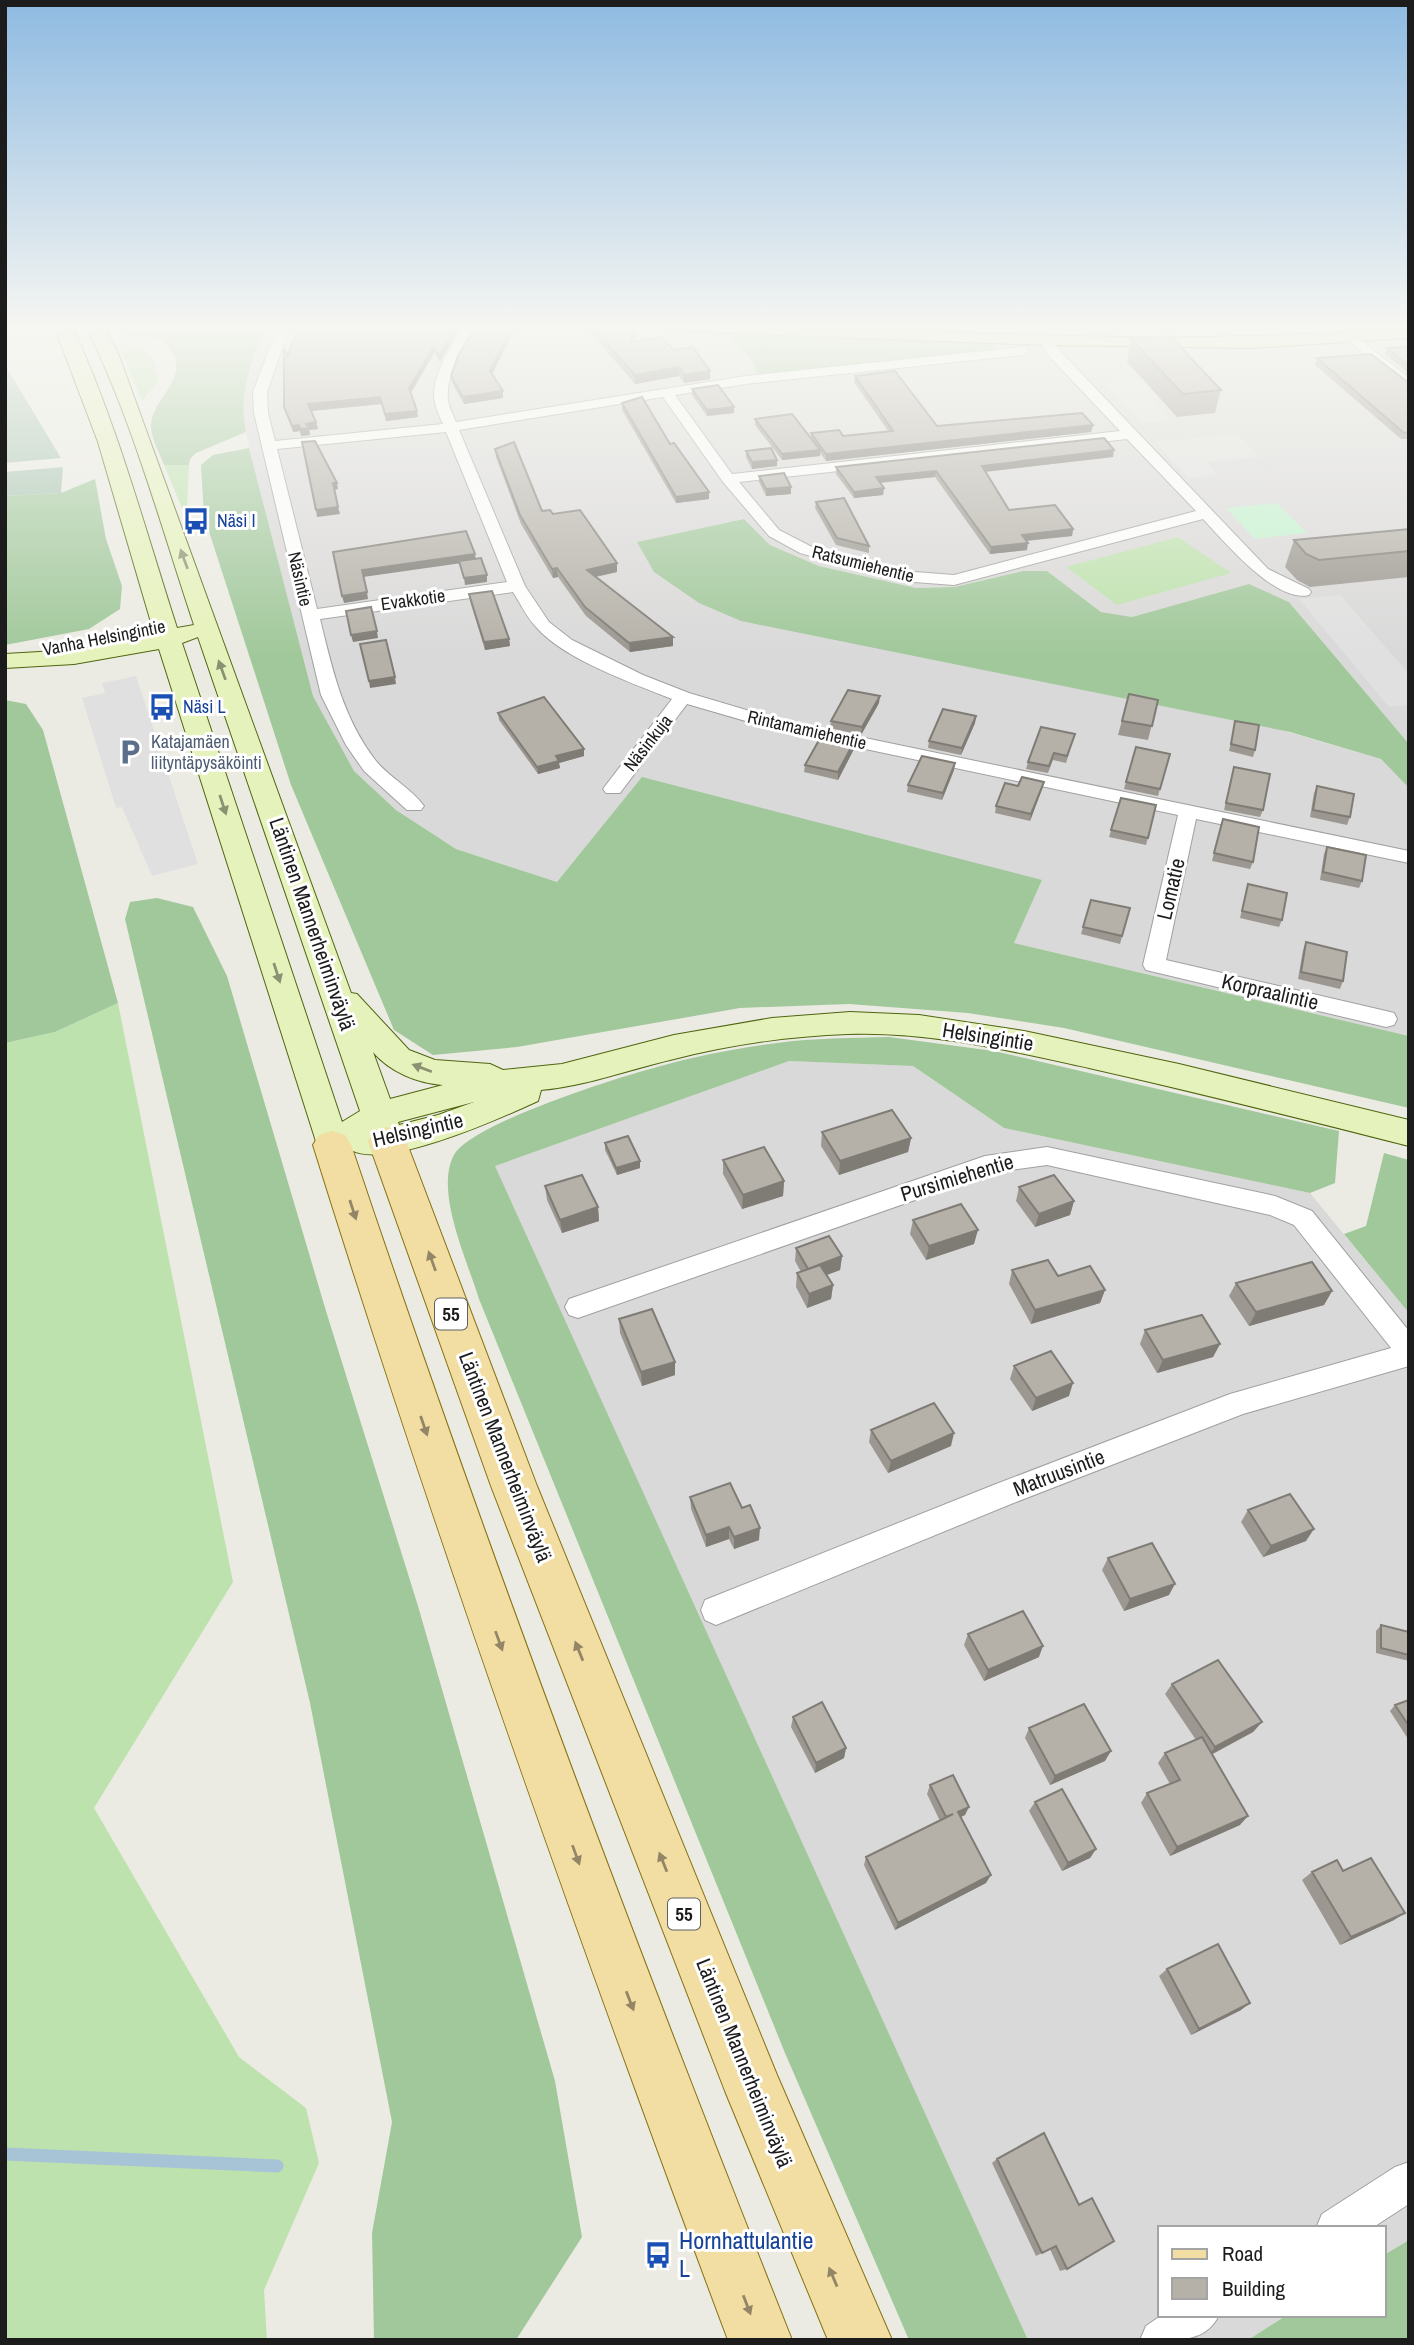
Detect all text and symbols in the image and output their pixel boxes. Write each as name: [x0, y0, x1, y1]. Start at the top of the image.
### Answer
bus stop icon: Näsi I: [181, 506, 211, 536]
place label: Näsi I: [217, 508, 256, 533]
street label: Ratsumiehentie: [810, 539, 917, 588]
one-way arrow: [178, 548, 189, 569]
street label: Näsintie: [282, 549, 319, 608]
street label: Evakkotie: [379, 583, 447, 616]
street label: Vanha Helsingintie: [40, 613, 167, 662]
one-way arrow: [216, 659, 227, 680]
bus stop icon: Näsi L: [147, 692, 177, 722]
place label: Näsi L: [183, 694, 226, 719]
street label: Rintamamiehentie: [745, 704, 869, 755]
street label: Näsinkuja: [618, 709, 678, 776]
place label: Katajamäen liityntäpysäköinti: [151, 729, 262, 775]
parking icon: Katajamäen liityntäpysäköinti: [115, 737, 145, 767]
one-way arrow: [218, 795, 229, 816]
street label: Läntinen Mannerheiminväylä: [262, 814, 363, 1034]
street label: Lomatie: [1149, 855, 1192, 922]
one-way arrow: [272, 963, 283, 984]
street label: Korpraalintie: [1219, 966, 1321, 1017]
street label: Helsingintie: [940, 1015, 1036, 1058]
one-way arrow: [412, 1062, 433, 1073]
street label: Helsingintie: [370, 1105, 466, 1154]
street label: Pursimiehentie: [897, 1147, 1017, 1208]
one-way arrow: [348, 1199, 359, 1220]
one-way arrow: [426, 1251, 437, 1272]
road number: 55: [435, 1298, 467, 1330]
street label: Läntinen Mannerheiminväylä: [452, 1348, 559, 1567]
one-way arrow: [419, 1415, 430, 1436]
street label: Matruusintie: [1009, 1442, 1109, 1503]
one-way arrow: [494, 1630, 505, 1651]
one-way arrow: [574, 1640, 585, 1661]
one-way arrow: [571, 1844, 582, 1865]
one-way arrow: [658, 1852, 669, 1873]
road number: 55: [668, 1898, 700, 1930]
street label: Läntinen Mannerheiminväylä: [689, 1954, 800, 2172]
one-way arrow: [625, 1990, 636, 2011]
place label: Hornhattulantie L: [679, 2224, 814, 2284]
legend: [1158, 2226, 1386, 2317]
text: Road: [1222, 2239, 1263, 2268]
bus stop icon: Hornhattulantie L: [643, 2240, 673, 2270]
one-way arrow: [827, 2267, 839, 2287]
text: Building: [1222, 2274, 1286, 2303]
one-way arrow: [741, 2294, 752, 2315]

